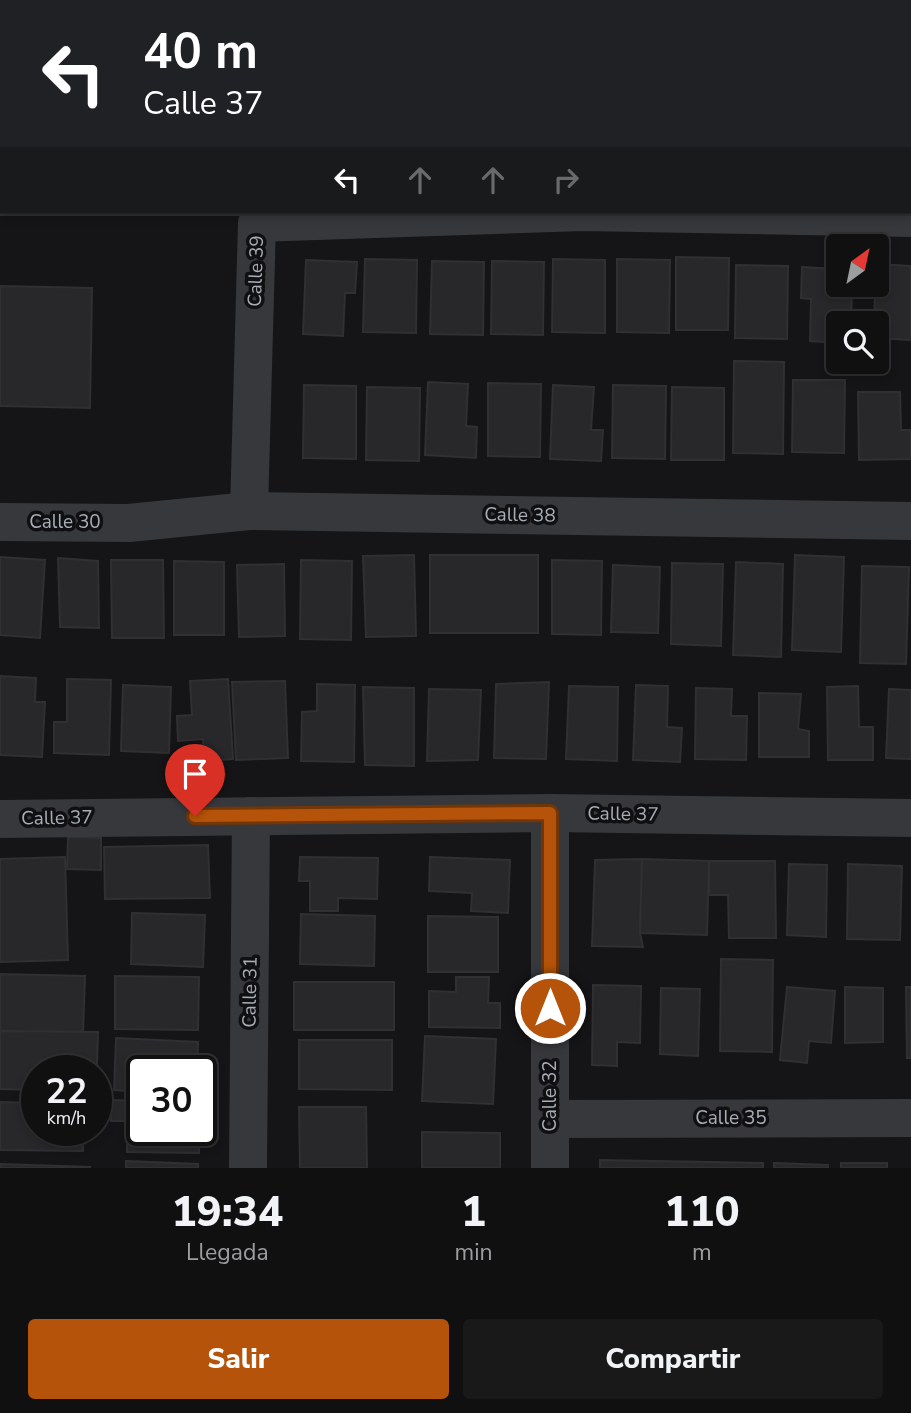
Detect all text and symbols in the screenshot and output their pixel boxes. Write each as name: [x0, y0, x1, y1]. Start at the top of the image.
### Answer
text: 40 m: [143, 18, 258, 85]
icon: left: [28, 28, 119, 119]
text: Calle 37: [143, 82, 263, 125]
icon: left: [328, 161, 366, 199]
icon: ahead: [401, 161, 439, 199]
icon: ahead: [474, 161, 512, 199]
icon: right: [547, 161, 585, 199]
north arrow: [826, 234, 889, 298]
map controls: [826, 234, 889, 374]
street label: Calle 39: [242, 235, 270, 307]
button: search: [826, 311, 889, 374]
street label: Calle 38: [484, 501, 556, 529]
street label: Calle 30: [29, 509, 101, 535]
pin: [165, 744, 225, 816]
icon: arrive: [176, 755, 214, 793]
street label: Calle 37: [587, 800, 659, 828]
street label: Calle 37: [21, 804, 93, 832]
street label: Calle 31: [236, 956, 264, 1028]
position arrow: [513, 971, 587, 1045]
speed limit sign: 30: [126, 1055, 217, 1146]
street label: Calle 32: [537, 1060, 563, 1132]
text: 22: [45, 1068, 88, 1115]
street label: Calle 35: [695, 1105, 767, 1131]
text: km/h: [47, 1106, 86, 1130]
text: 19:34: [171, 1184, 283, 1241]
text: 1: [461, 1184, 486, 1241]
text: 110: [664, 1184, 740, 1241]
text: Llegada: [186, 1237, 269, 1268]
text: min: [455, 1237, 493, 1268]
text: m: [692, 1237, 712, 1268]
button: Salir: [28, 1319, 449, 1399]
button: Compartir: [463, 1319, 883, 1399]

